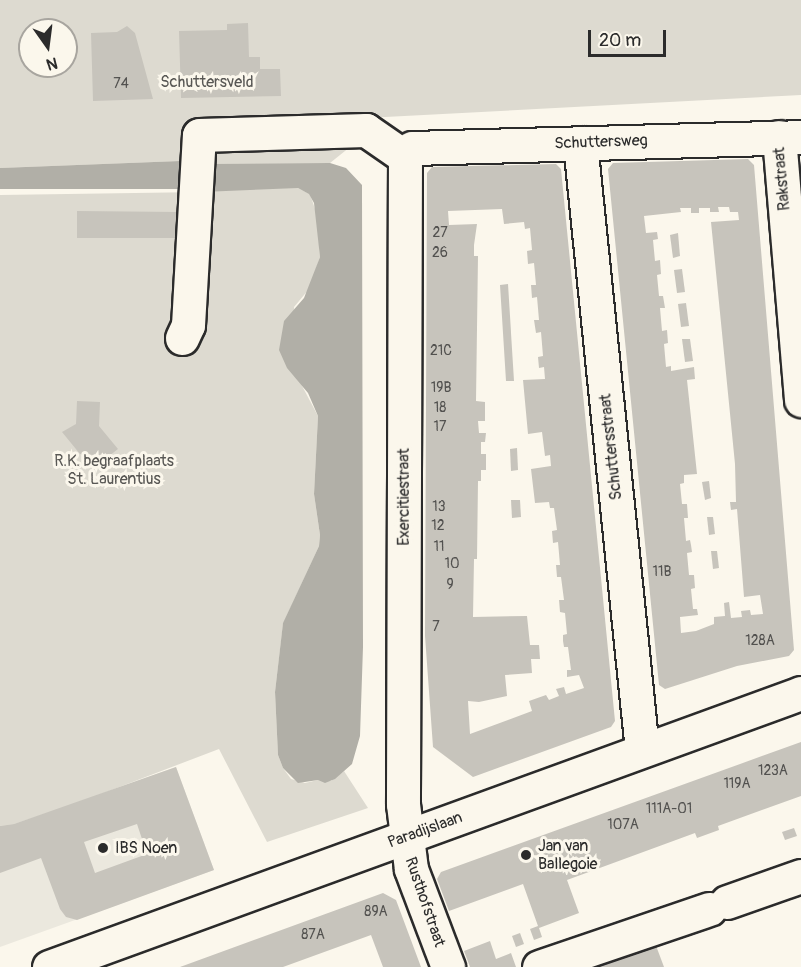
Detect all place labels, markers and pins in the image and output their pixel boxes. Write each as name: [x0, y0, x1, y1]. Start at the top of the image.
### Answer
place label: Jan van Ballegoie: [538, 836, 597, 874]
place label: IBS Noen: [115, 838, 177, 858]
marker: IBS Noen: [96, 841, 110, 855]
marker: Jan van Ballegoie: [519, 848, 533, 862]

